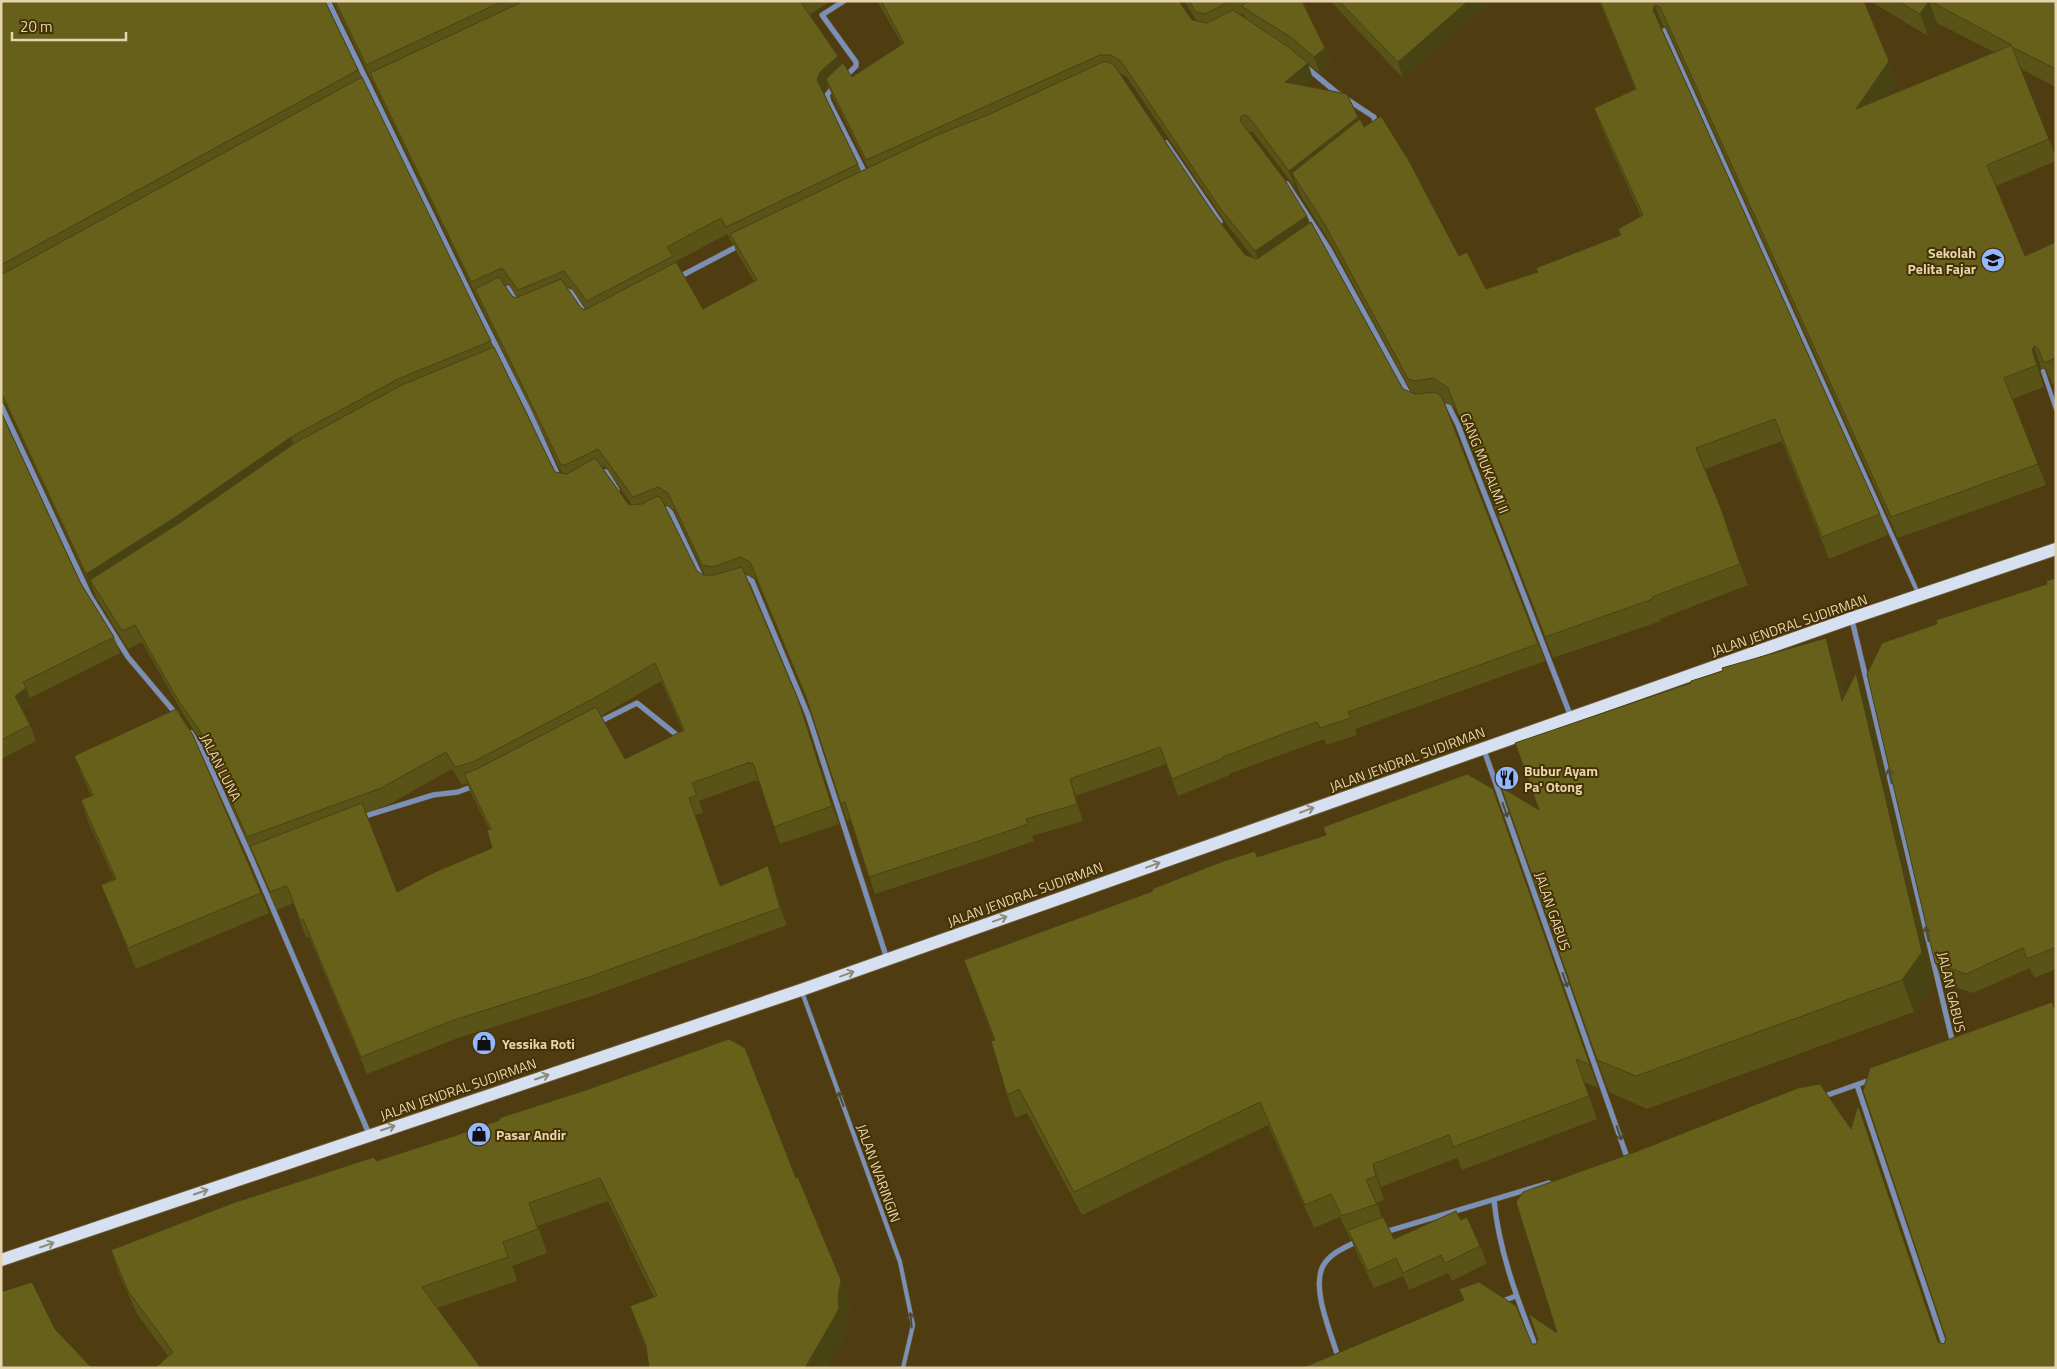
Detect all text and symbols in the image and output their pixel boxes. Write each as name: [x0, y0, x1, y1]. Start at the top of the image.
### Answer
scale bar: [12, 10, 126, 42]
text: 20 m: [20, 15, 53, 38]
place label: Sekolah Pelita Fajar: [1908, 242, 1976, 279]
school or university icon: Sekolah Pelita Fajar: [1980, 247, 2006, 273]
street label: GANG MUKALMI II: [1455, 409, 1515, 517]
street label: JALAN JENDRAL SUDIRMAN: [1708, 588, 1870, 662]
street label: JALAN JENDRAL SUDIRMAN: [1326, 721, 1488, 797]
street label: JALAN LUNA: [195, 730, 247, 805]
place label: Bubur Ayam Pa' Otong: [1524, 760, 1598, 797]
restaurant icon: Bubur Ayam Pa' Otong: [1494, 765, 1520, 791]
one-way arrow: [1885, 768, 1894, 784]
one-way arrow: [1501, 802, 1510, 817]
one-way arrow: [1298, 805, 1314, 814]
street label: JALAN JENDRAL SUDIRMAN: [944, 856, 1106, 932]
one-way arrow: [1145, 860, 1161, 869]
street label: JALAN GABUS: [1530, 869, 1576, 953]
one-way arrow: [992, 914, 1008, 923]
one-way arrow: [1922, 927, 1931, 943]
street label: JALAN GABUS: [1933, 950, 1971, 1034]
one-way arrow: [839, 969, 855, 978]
one-way arrow: [1561, 972, 1570, 987]
shop icon: Yessika Roti: [471, 1030, 497, 1056]
place label: Yessika Roti: [502, 1033, 575, 1054]
street label: JALAN JENDRAL SUDIRMAN: [377, 1052, 539, 1126]
one-way arrow: [534, 1072, 549, 1081]
one-way arrow: [836, 1092, 845, 1107]
shop icon: Pasar Andir: [466, 1121, 492, 1147]
street label: JALAN WARINGIN: [851, 1121, 907, 1225]
one-way arrow: [380, 1123, 396, 1133]
place label: Pasar Andir: [496, 1124, 566, 1145]
one-way arrow: [1615, 1125, 1624, 1140]
one-way arrow: [193, 1187, 208, 1196]
one-way arrow: [39, 1239, 55, 1249]
one-way arrow: [906, 1313, 916, 1329]

